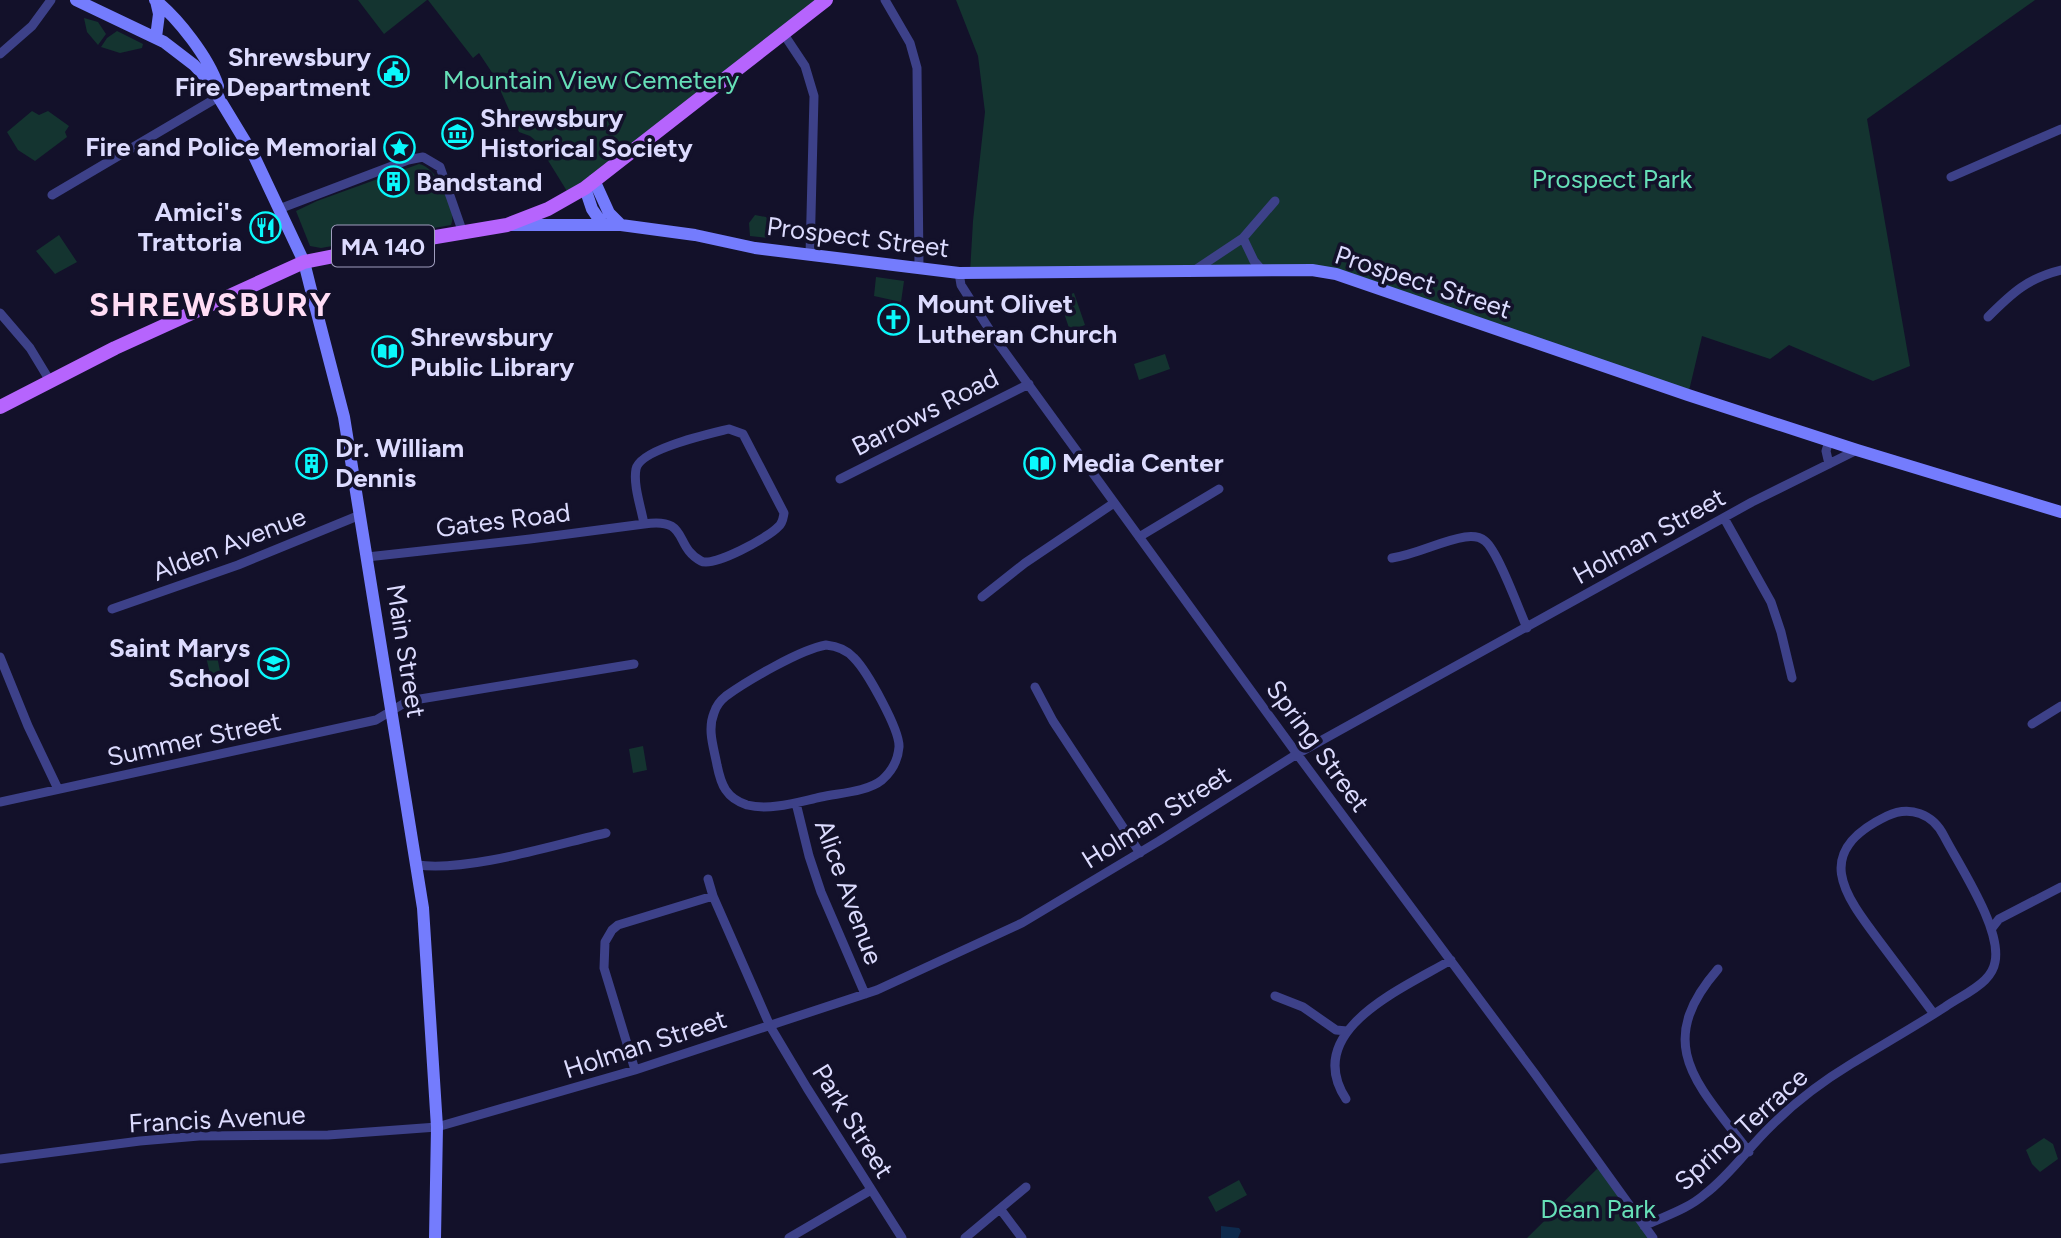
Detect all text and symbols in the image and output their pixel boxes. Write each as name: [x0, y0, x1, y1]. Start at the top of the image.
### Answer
place label: Shrewsbury Fire Department: [175, 41, 371, 103]
public building icon: Shrewsbury Fire Department: [377, 55, 411, 89]
park label: Mountain View Cemetery: [443, 64, 740, 96]
place label: Shrewsbury Historical Society: [480, 102, 693, 164]
museum icon: Shrewsbury Historical Society: [440, 116, 474, 150]
place icon: Fire and Police Memorial: [383, 130, 417, 164]
place label: Fire and Police Memorial: [85, 131, 377, 163]
park label: Prospect Park: [1532, 163, 1693, 195]
building icon: Bandstand: [376, 165, 410, 199]
place label: Bandstand: [416, 166, 542, 198]
place label: Amici's Trattoria: [138, 196, 242, 258]
restaurant icon: Amici's Trattoria: [248, 210, 282, 244]
street label: Prospect Street: [765, 210, 951, 264]
road number: MA 140: [332, 226, 434, 267]
street label: Prospect Street: [1331, 238, 1515, 326]
district label: SHREWSBURY: [89, 285, 333, 324]
place label: Mount Olivet Lutheran Church: [917, 288, 1117, 350]
church icon: Mount Olivet Lutheran Church: [877, 302, 911, 336]
place label: Shrewsbury Public Library: [410, 321, 574, 383]
library icon: Shrewsbury Public Library: [370, 335, 404, 369]
street label: Barrows Road: [846, 361, 1004, 463]
place label: Dr. William Dennis: [335, 432, 464, 494]
building icon: Dr. William Dennis: [295, 446, 329, 480]
library icon: Media Center: [1022, 446, 1056, 480]
place label: Media Center: [1062, 447, 1224, 479]
street label: Holman Street: [1567, 481, 1731, 591]
street label: Gates Road: [434, 496, 572, 544]
street label: Alden Avenue: [148, 500, 310, 588]
street label: Main Street: [380, 582, 432, 720]
place label: Saint Marys School: [109, 632, 250, 694]
school or university icon: Saint Marys School: [256, 646, 290, 680]
street label: Spring Street: [1259, 674, 1377, 818]
street label: Summer Street: [104, 705, 284, 773]
street label: Holman Street: [1076, 758, 1236, 875]
street label: Alice Avenue: [808, 815, 890, 969]
street label: Holman Street: [559, 1003, 731, 1085]
street label: Park Street: [805, 1058, 901, 1184]
street label: Spring Terrace: [1668, 1061, 1814, 1197]
street label: Francis Avenue: [128, 1098, 306, 1140]
park label: Dean Park: [1540, 1193, 1656, 1225]

